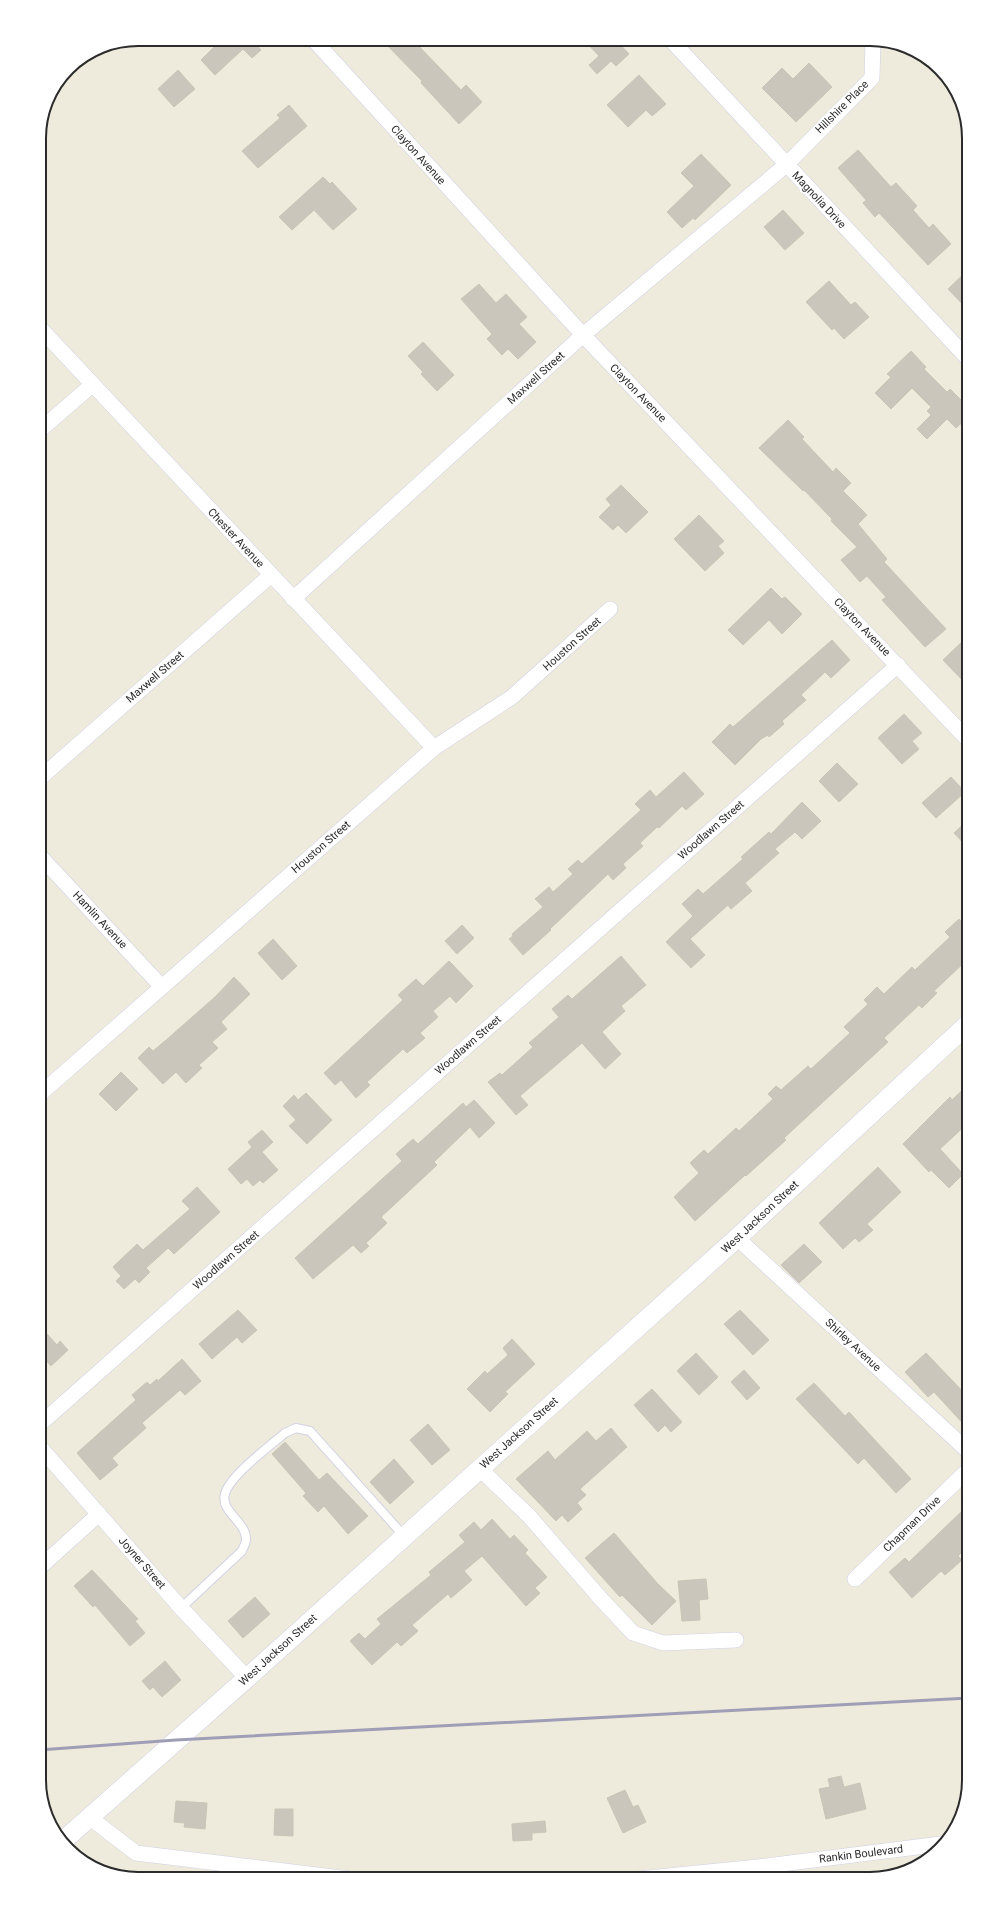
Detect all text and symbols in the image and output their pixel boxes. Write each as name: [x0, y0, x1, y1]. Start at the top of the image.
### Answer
street label: Hillshire Place: [813, 78, 871, 136]
street label: Clayton Avenue: [388, 123, 448, 188]
street label: Magnolia Drive: [789, 169, 849, 231]
street label: Maxwell Street: [505, 349, 567, 407]
street label: Clayton Avenue: [607, 361, 669, 425]
street label: Chester Avenue: [205, 506, 267, 571]
street label: Clayton Avenue: [831, 595, 893, 659]
street label: Houston Street: [540, 614, 604, 673]
street label: Maxwell Street: [123, 648, 187, 706]
street label: Woodlawn Street: [675, 798, 747, 862]
street label: Houston Street: [289, 818, 353, 876]
street label: Hamlin Avenue: [70, 889, 130, 951]
street label: Woodlawn Street: [432, 1013, 504, 1077]
street label: West Jackson Street: [719, 1178, 802, 1256]
street label: Woodlawn Street: [190, 1228, 262, 1292]
street label: Shirley Avenue: [822, 1316, 884, 1374]
street label: West Jackson Street: [477, 1394, 561, 1471]
street label: Chapman Drive: [881, 1493, 943, 1555]
street label: Joyner Street: [116, 1534, 168, 1592]
street label: West Jackson Street: [236, 1611, 320, 1688]
street label: Rankin Boulevard: [818, 1842, 904, 1866]

